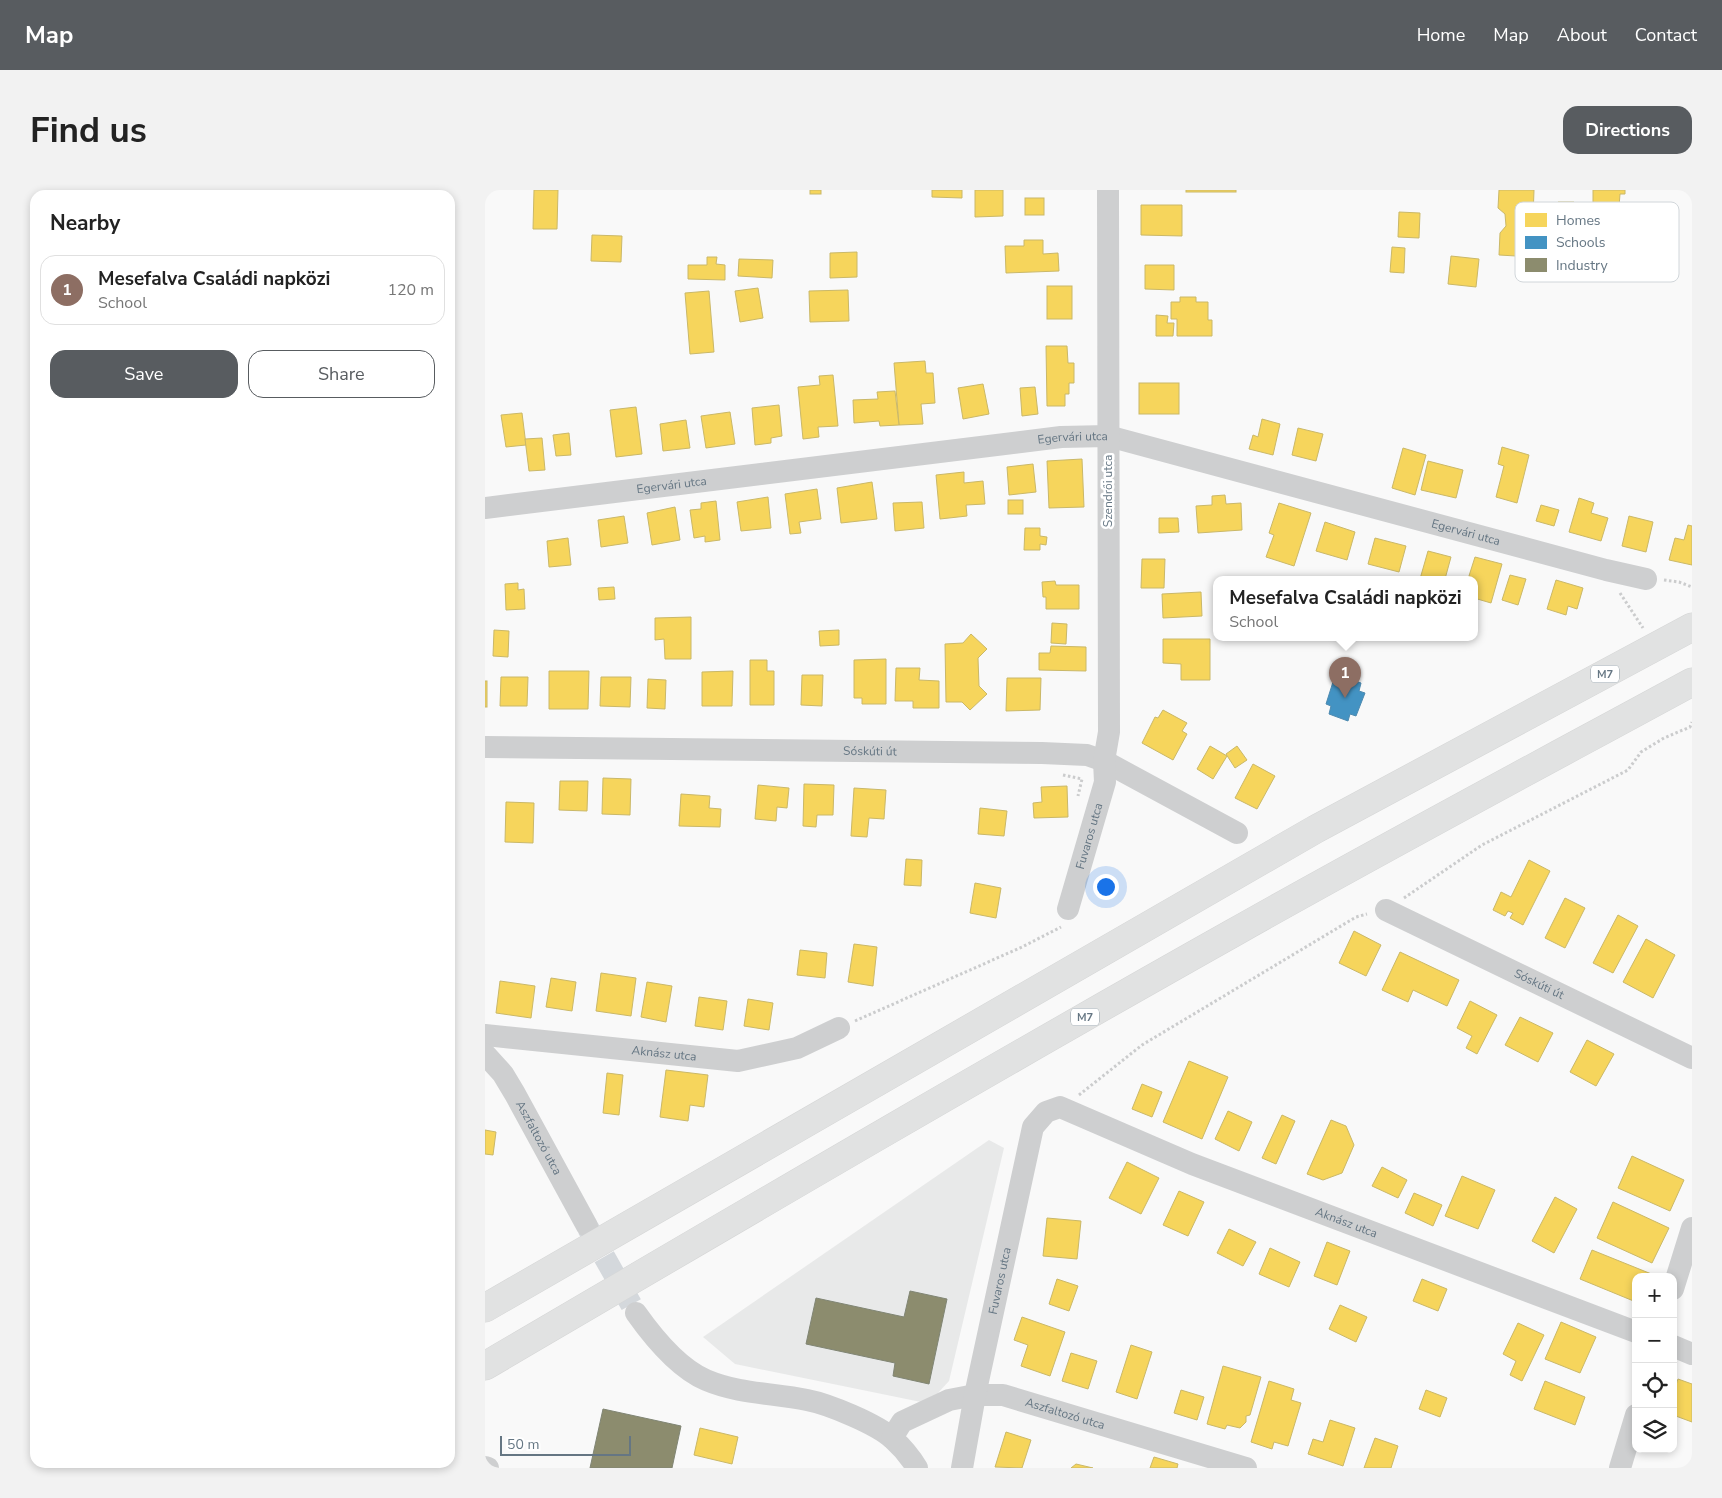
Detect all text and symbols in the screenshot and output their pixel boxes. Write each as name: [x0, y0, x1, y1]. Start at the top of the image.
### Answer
text: Map: [25, 19, 73, 51]
text: Home: [1417, 23, 1465, 47]
text: Map: [1493, 23, 1529, 47]
text: About: [1557, 23, 1607, 47]
text: Contact: [1635, 23, 1697, 47]
button: Directions: [1563, 106, 1692, 154]
text: Find us: [30, 107, 147, 154]
legend: [1515, 202, 1679, 282]
text: Nearby: [50, 209, 120, 237]
text: Homes: [1556, 211, 1601, 230]
text: Schools: [1556, 233, 1606, 252]
text: Industry: [1556, 256, 1609, 275]
text: Mesefalva Családi napközi: [98, 266, 330, 292]
text: 1: [62, 279, 72, 301]
text: 120 m: [387, 279, 434, 301]
text: School: [98, 292, 147, 314]
button: Save: [50, 350, 238, 398]
button: Share: [248, 350, 435, 398]
street label: Egervári utca: [1037, 428, 1108, 448]
street label: Szendrői utca: [1100, 455, 1116, 527]
street label: Egervári utca: [636, 473, 708, 497]
street label: Egervári utca: [1430, 515, 1502, 549]
popup: [1213, 576, 1478, 641]
text: Mesefalva Családi napközi: [1229, 585, 1462, 611]
text: School: [1229, 611, 1278, 633]
pin: 1: [1329, 657, 1361, 698]
road number: M7: [1591, 666, 1619, 682]
street label: Sóskúti út: [843, 743, 898, 759]
street label: Fuvaros utca: [1072, 801, 1106, 871]
your location: [1093, 874, 1119, 900]
street label: Sóskúti út: [1511, 965, 1567, 1003]
road number: M7: [1071, 1009, 1099, 1026]
street label: Aknász utca: [631, 1042, 697, 1065]
street label: Aszfaltozó utca: [512, 1098, 566, 1178]
street label: Aknász utca: [1313, 1203, 1380, 1241]
street label: Fuvaros utca: [985, 1246, 1015, 1316]
map controls: [1632, 1273, 1677, 1453]
button: +: [1632, 1273, 1677, 1318]
button: −: [1632, 1318, 1677, 1363]
button: locate: [1632, 1363, 1677, 1408]
street label: Aszfaltozó utca: [1023, 1394, 1107, 1433]
button: layers: [1632, 1408, 1677, 1453]
scale bar: [500, 1433, 631, 1456]
text: 50 m: [507, 1435, 539, 1454]

